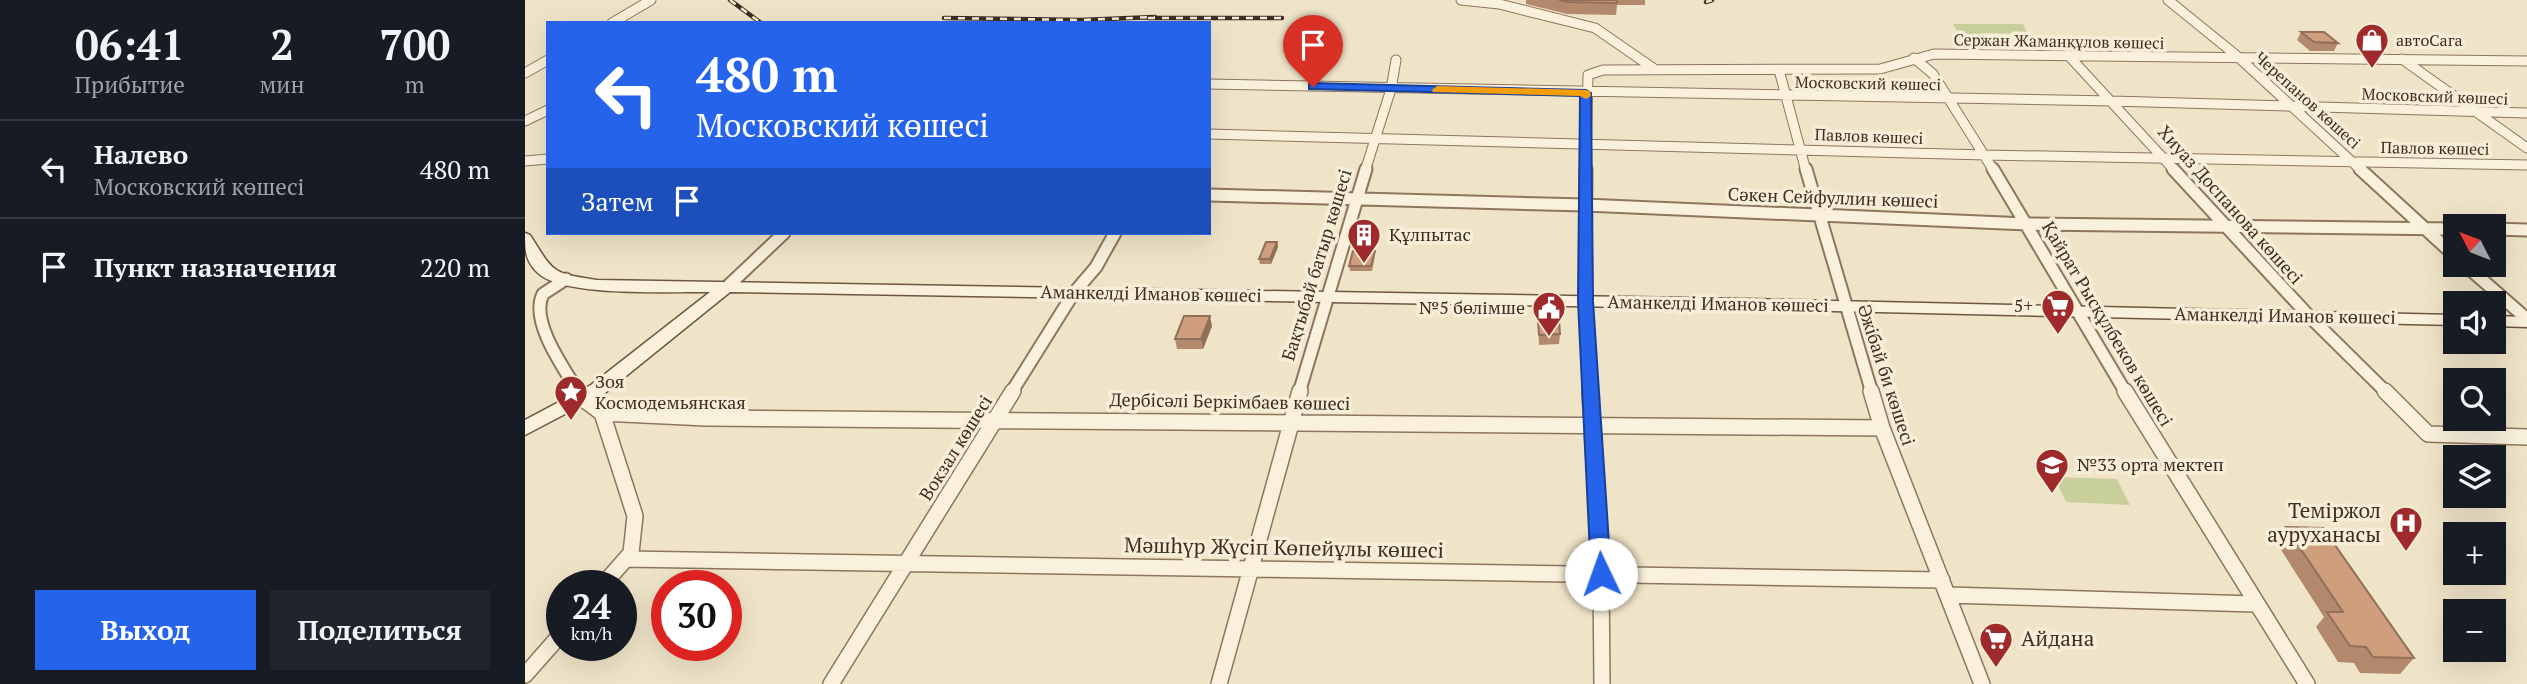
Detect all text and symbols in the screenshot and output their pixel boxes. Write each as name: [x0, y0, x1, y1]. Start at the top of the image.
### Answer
pin: [1283, 15, 1343, 87]
text: 06:41: [75, 16, 184, 72]
text: 2: [270, 16, 294, 72]
text: 700: [379, 16, 450, 72]
shop icon: автоСага: [2353, 21, 2391, 70]
icon: arrive: [1294, 26, 1332, 64]
street label: Сержан Жаманқұлов көшесі: [1953, 28, 2165, 54]
place label: автоСага: [2396, 29, 2463, 51]
text: 480 m: [696, 41, 838, 106]
street label: Черепанов көшесі: [2250, 47, 2366, 153]
icon: left: [581, 49, 672, 140]
text: Прибытие: [75, 69, 185, 100]
text: мин: [259, 69, 305, 100]
text: m: [405, 69, 425, 100]
street label: Московский көшесі: [1795, 71, 1942, 95]
street label: Московский көшесі: [2361, 82, 2509, 110]
text: Московский көшесі: [696, 104, 989, 146]
street label: Хиуаз Доспанова көшесі: [2153, 120, 2309, 289]
street label: Павлов көшесі: [1814, 123, 1924, 149]
street label: Павлов көшесі: [2380, 136, 2490, 160]
text: Налево: [94, 137, 188, 171]
icon: left: [35, 150, 73, 188]
text: 480 m: [420, 152, 490, 186]
street label: Бақтыбай батыр көшесі: [1275, 166, 1357, 364]
text: Московский көшесі: [94, 171, 305, 202]
street label: Сәкен Сейфуллин көшесі: [1727, 181, 1939, 213]
icon: arrive: [668, 182, 706, 220]
text: Затем: [581, 184, 654, 218]
north arrow: [2443, 214, 2506, 276]
map controls: [2443, 214, 2506, 662]
building icon: Құлпытас: [1345, 216, 1383, 265]
street label: Қайрат Рысқұлбеков көшесі: [2037, 216, 2179, 431]
place label: Құлпытас: [1389, 222, 1471, 246]
icon: arrive: [35, 248, 73, 286]
text: Пункт назначения: [94, 250, 337, 284]
text: 220 m: [420, 250, 490, 284]
street label: Аманкелді Иманов көшесі: [1040, 279, 1262, 307]
supermarket icon: 5+: [2039, 287, 2077, 336]
public building icon: №5 бөлімше: [1530, 289, 1568, 338]
street label: Аманкелді Иманов көшесі: [1607, 289, 1829, 317]
button: sound: [2443, 291, 2506, 354]
place label: 5+: [2014, 293, 2033, 317]
place label: №5 бөлімше: [1419, 295, 1525, 319]
street label: Әжібай би көшесі: [1853, 301, 1921, 449]
street label: Аманкелді Иманов көшесі: [2174, 301, 2396, 329]
button: search: [2443, 368, 2506, 431]
place label: Зоя Космодемьянская: [595, 369, 746, 414]
place icon: Зоя Космодемьянская: [552, 373, 590, 422]
street label: Дербісәлі Беркімбаев көшесі: [1109, 387, 1351, 415]
street label: Вокзал көшесі: [913, 390, 997, 505]
button: layers: [2443, 445, 2506, 508]
school or university icon: №33 орта мектеп: [2033, 446, 2071, 495]
place label: №33 орта мектеп: [2077, 452, 2224, 476]
place label: Теміржол ауруханасы: [2267, 496, 2381, 548]
hospital icon: Теміржол ауруханасы: [2387, 504, 2425, 553]
button: +: [2443, 522, 2506, 585]
street label: Мәшһүр Жүсіп Көпейұлы көшесі: [1124, 530, 1444, 564]
position arrow: [1564, 537, 1638, 611]
speed limit sign: 30: [651, 570, 742, 661]
text: 24: [572, 583, 611, 629]
button: Выход: [35, 590, 256, 670]
button: Поделиться: [270, 590, 490, 670]
button: −: [2443, 599, 2506, 662]
supermarket icon: Айдана: [1977, 620, 2015, 669]
text: km/h: [571, 621, 612, 645]
place label: Айдана: [2021, 624, 2095, 652]

